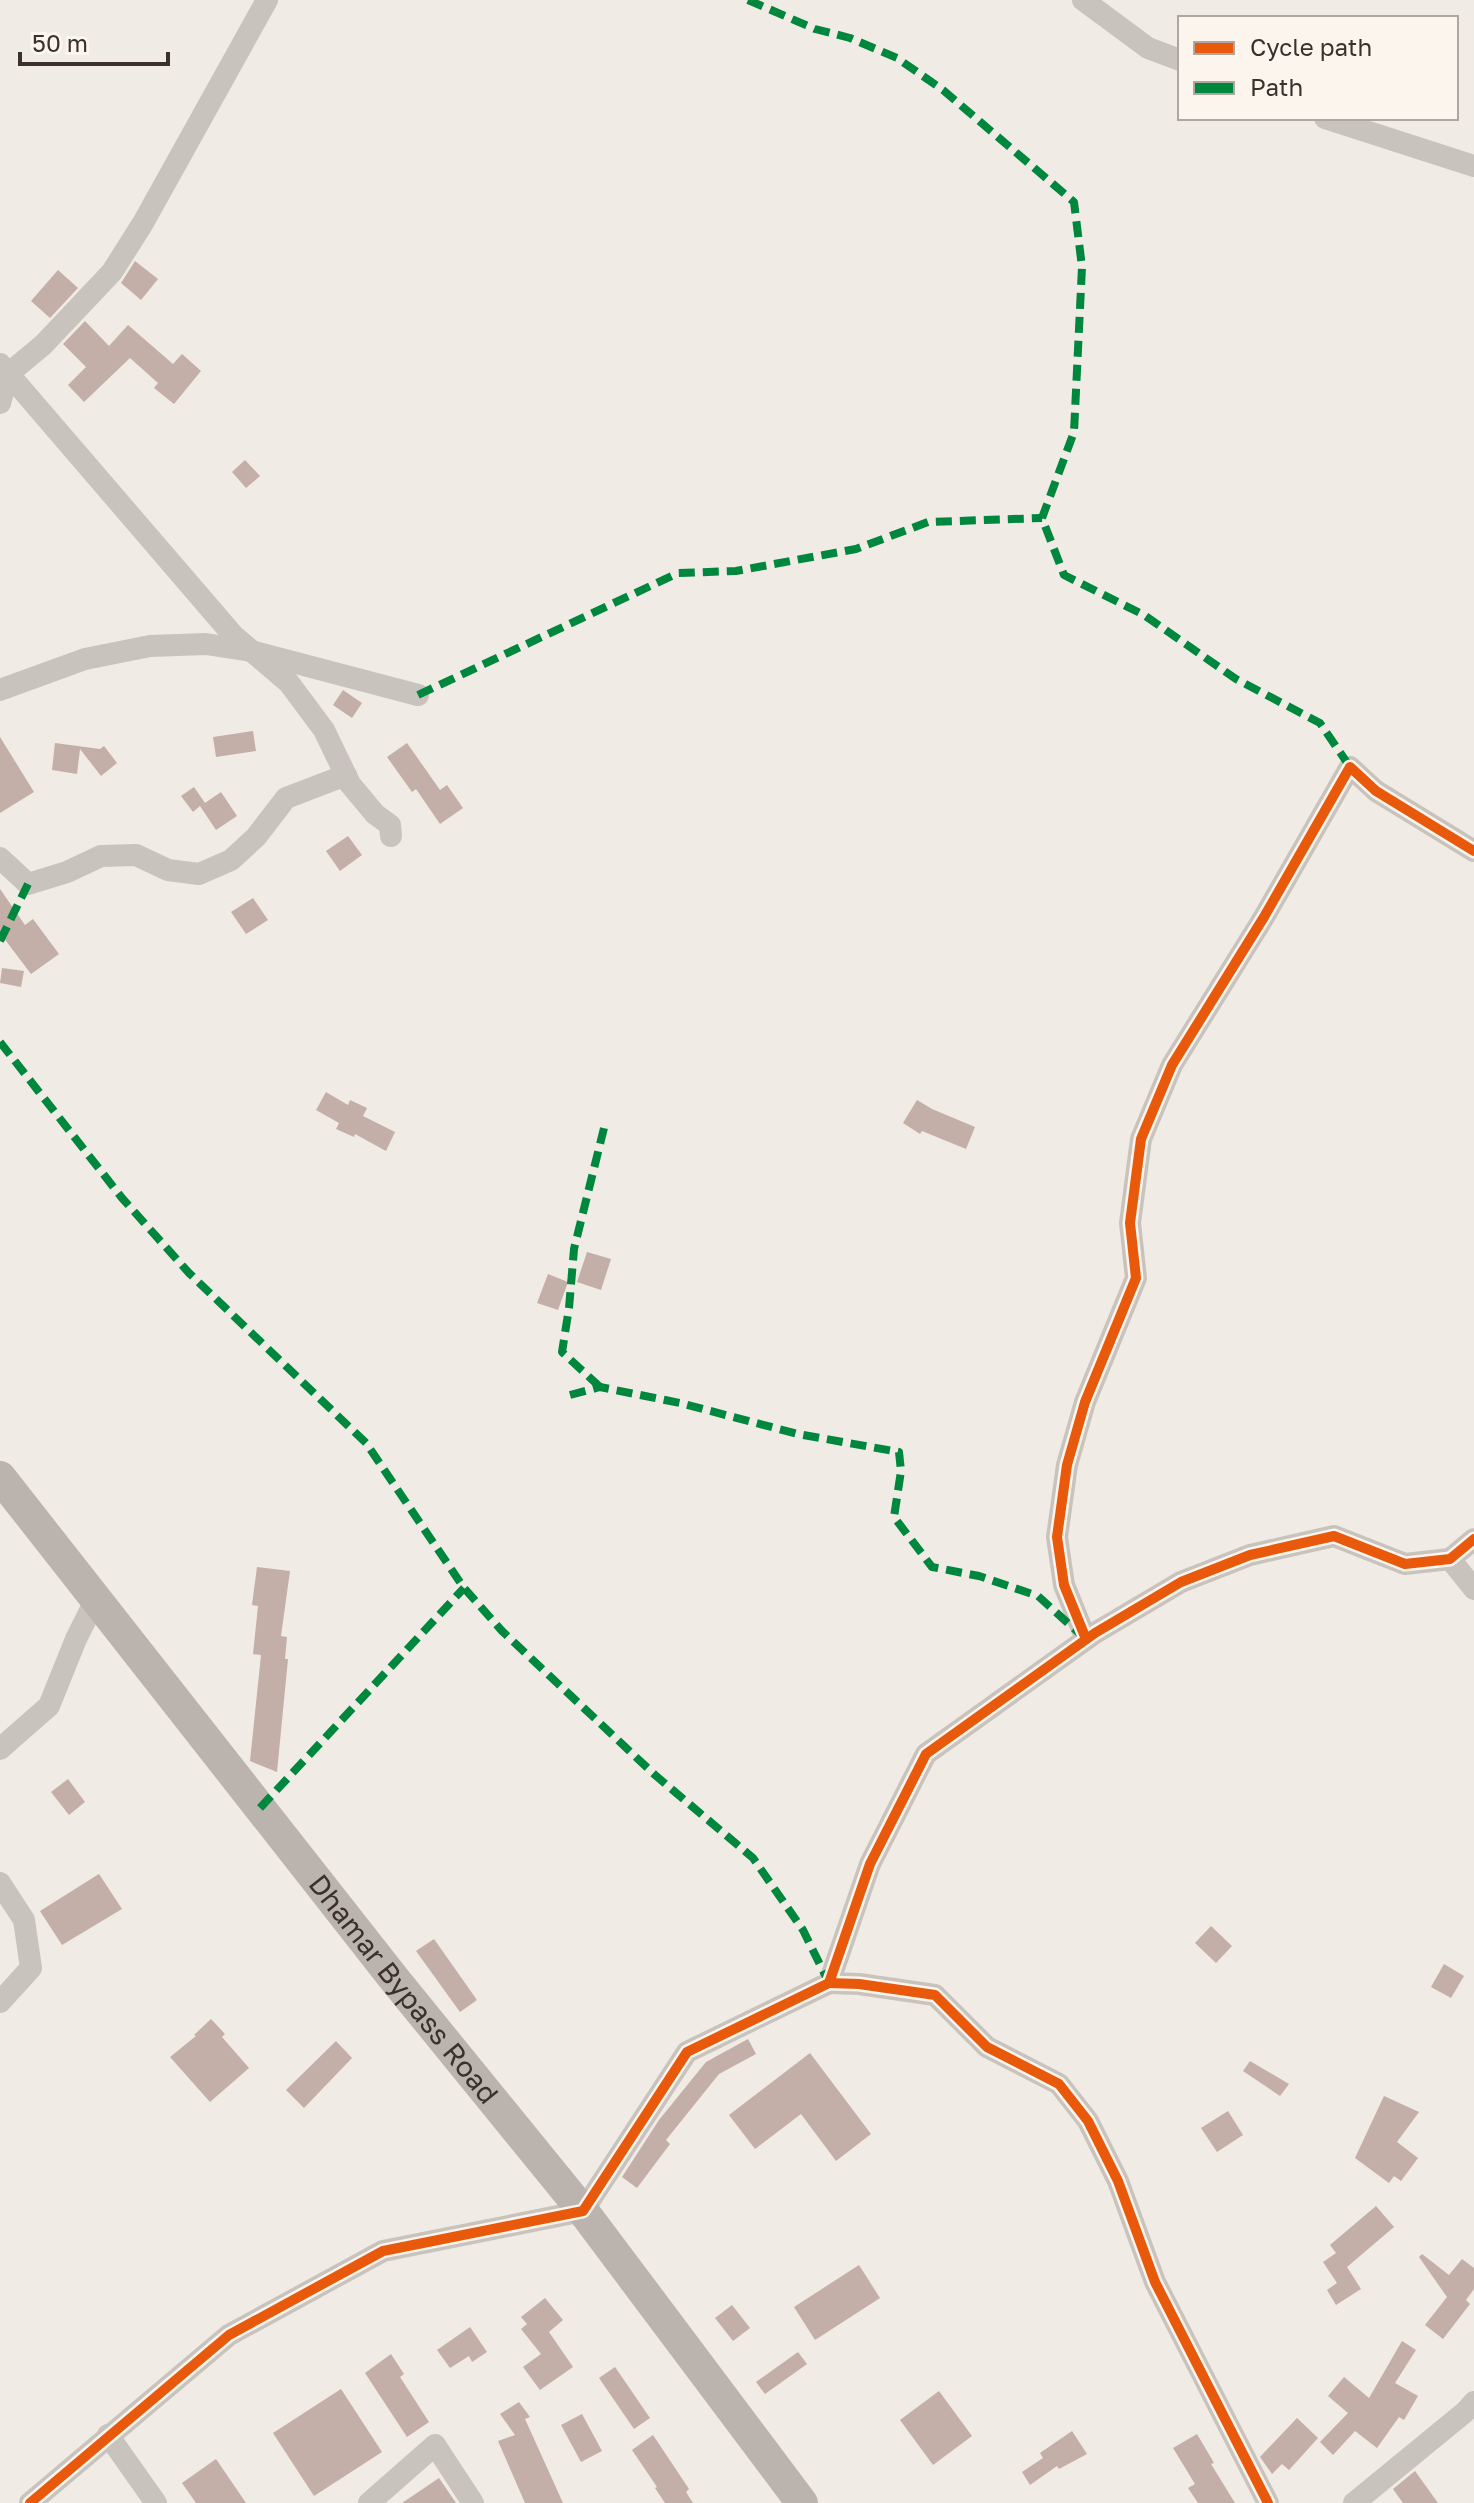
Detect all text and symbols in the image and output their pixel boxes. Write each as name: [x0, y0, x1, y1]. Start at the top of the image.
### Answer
scale bar: [20, 16, 168, 66]
legend: [1178, 16, 1458, 120]
text: 50 m: [32, 28, 88, 57]
text: Cycle path: [1250, 32, 1372, 61]
text: Path: [1250, 72, 1303, 101]
street label: Dhamar Bypass Road: [302, 1868, 506, 2110]

